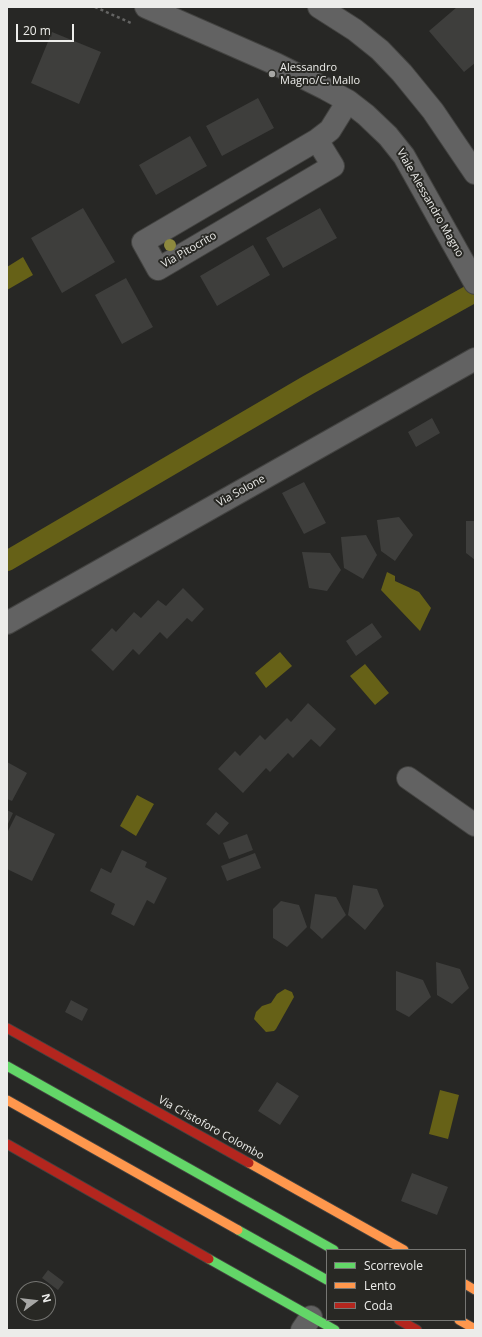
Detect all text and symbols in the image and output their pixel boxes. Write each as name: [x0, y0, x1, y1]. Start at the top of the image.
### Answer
scale bar: [18, 16, 76, 42]
text: 20 m: [23, 22, 51, 39]
place label: Alessandro Magno/C. Mallo: [280, 61, 360, 87]
marker: Alessandro Magno/C. Mallo: [267, 69, 277, 79]
street label: Viale Alessandro Magno: [394, 147, 466, 259]
street label: Via Pitocrito: [159, 229, 219, 271]
street label: Via Solone: [215, 472, 267, 510]
street label: Via Cristoforo Colombo: [156, 1093, 266, 1163]
legend: [326, 1249, 466, 1321]
text: Scorrevole: [364, 1257, 423, 1274]
text: Lento: [364, 1277, 396, 1294]
north arrow: [16, 1281, 56, 1321]
text: N: [39, 1292, 56, 1304]
text: Coda: [364, 1297, 393, 1314]

